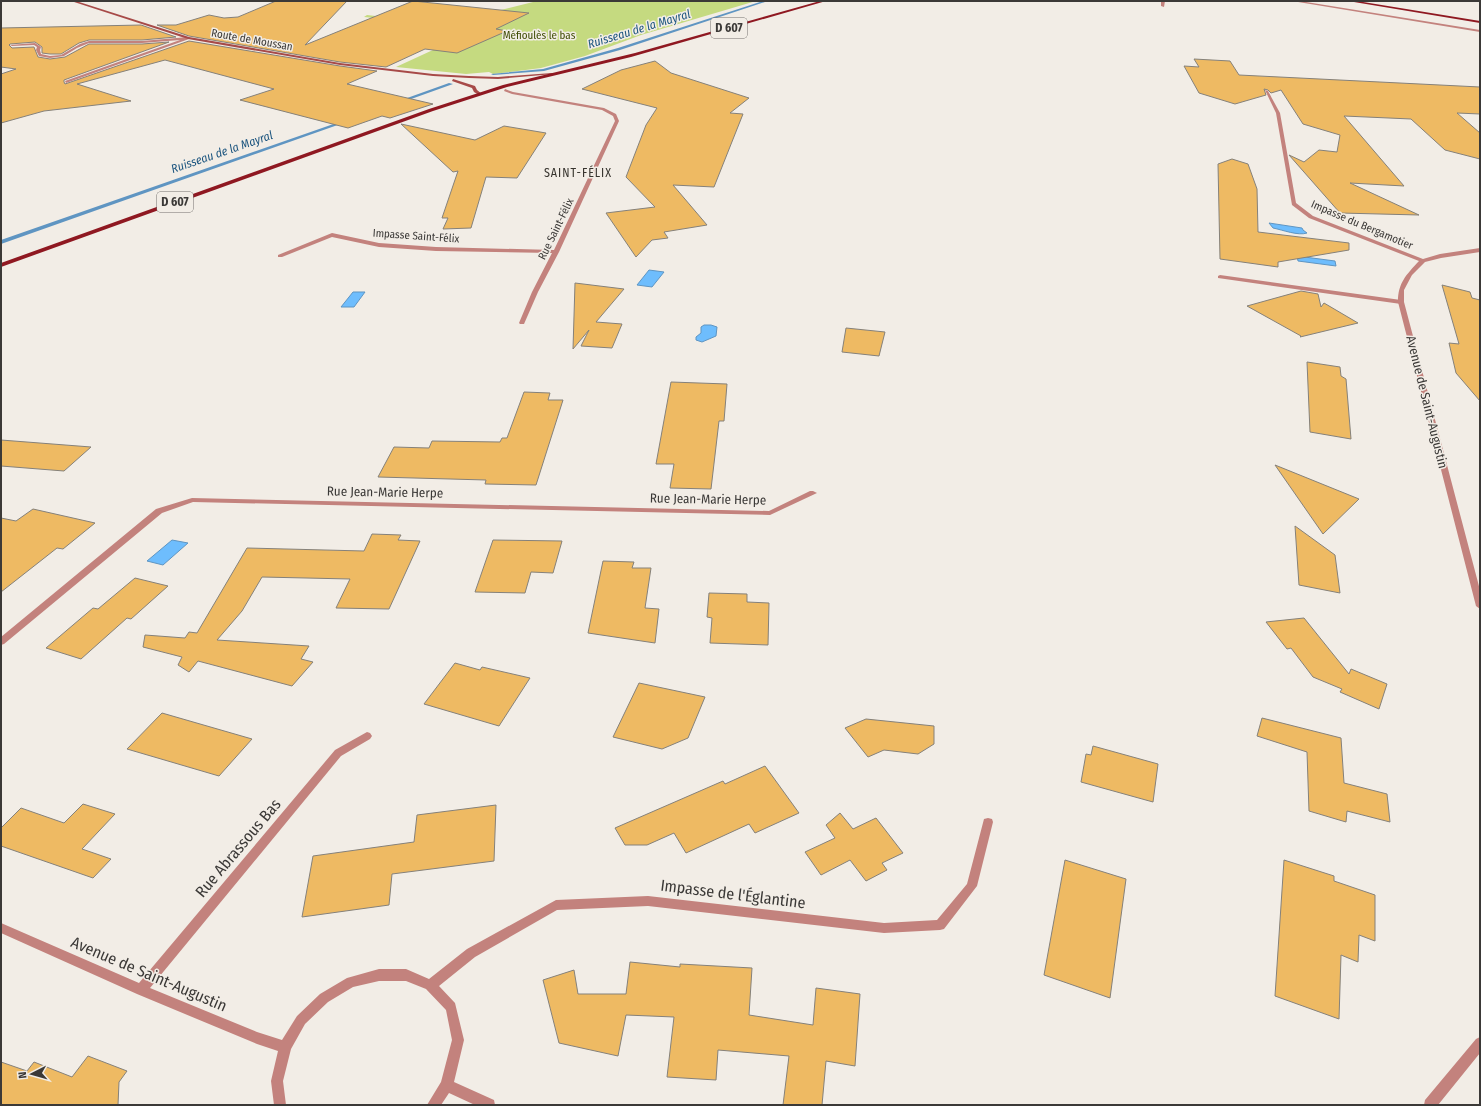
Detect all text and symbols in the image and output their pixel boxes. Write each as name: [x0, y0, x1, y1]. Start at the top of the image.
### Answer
water label: Ruisseau de la Mayral: [586, 7, 692, 51]
road number: D 607: [711, 18, 747, 38]
street label: Route de Moussan: [210, 26, 294, 54]
park label: Méfioulès le bas: [503, 29, 576, 42]
water label: Ruisseau de la Mayral: [169, 128, 275, 176]
district label: SAINT-FÉLIX: [544, 165, 612, 180]
road number: D 607: [157, 192, 193, 212]
street label: Rue Saint-Félix: [536, 196, 577, 262]
street label: Impasse du Bergamotier: [1309, 198, 1415, 252]
street label: Impasse Saint-Félix: [372, 226, 460, 246]
street label: Avenue de Saint-Augustin: [1403, 334, 1451, 470]
street label: Rue Jean-Marie Herpe: [327, 483, 443, 501]
street label: Rue Jean-Marie Herpe: [650, 490, 766, 508]
street label: Rue Abrassous Bas: [191, 795, 285, 901]
street label: Impasse de l'Églantine: [659, 876, 807, 912]
street label: Avenue de Saint-Augustin: [68, 932, 230, 1016]
north arrow: [12, 1054, 52, 1094]
text: N: [16, 1071, 29, 1079]

